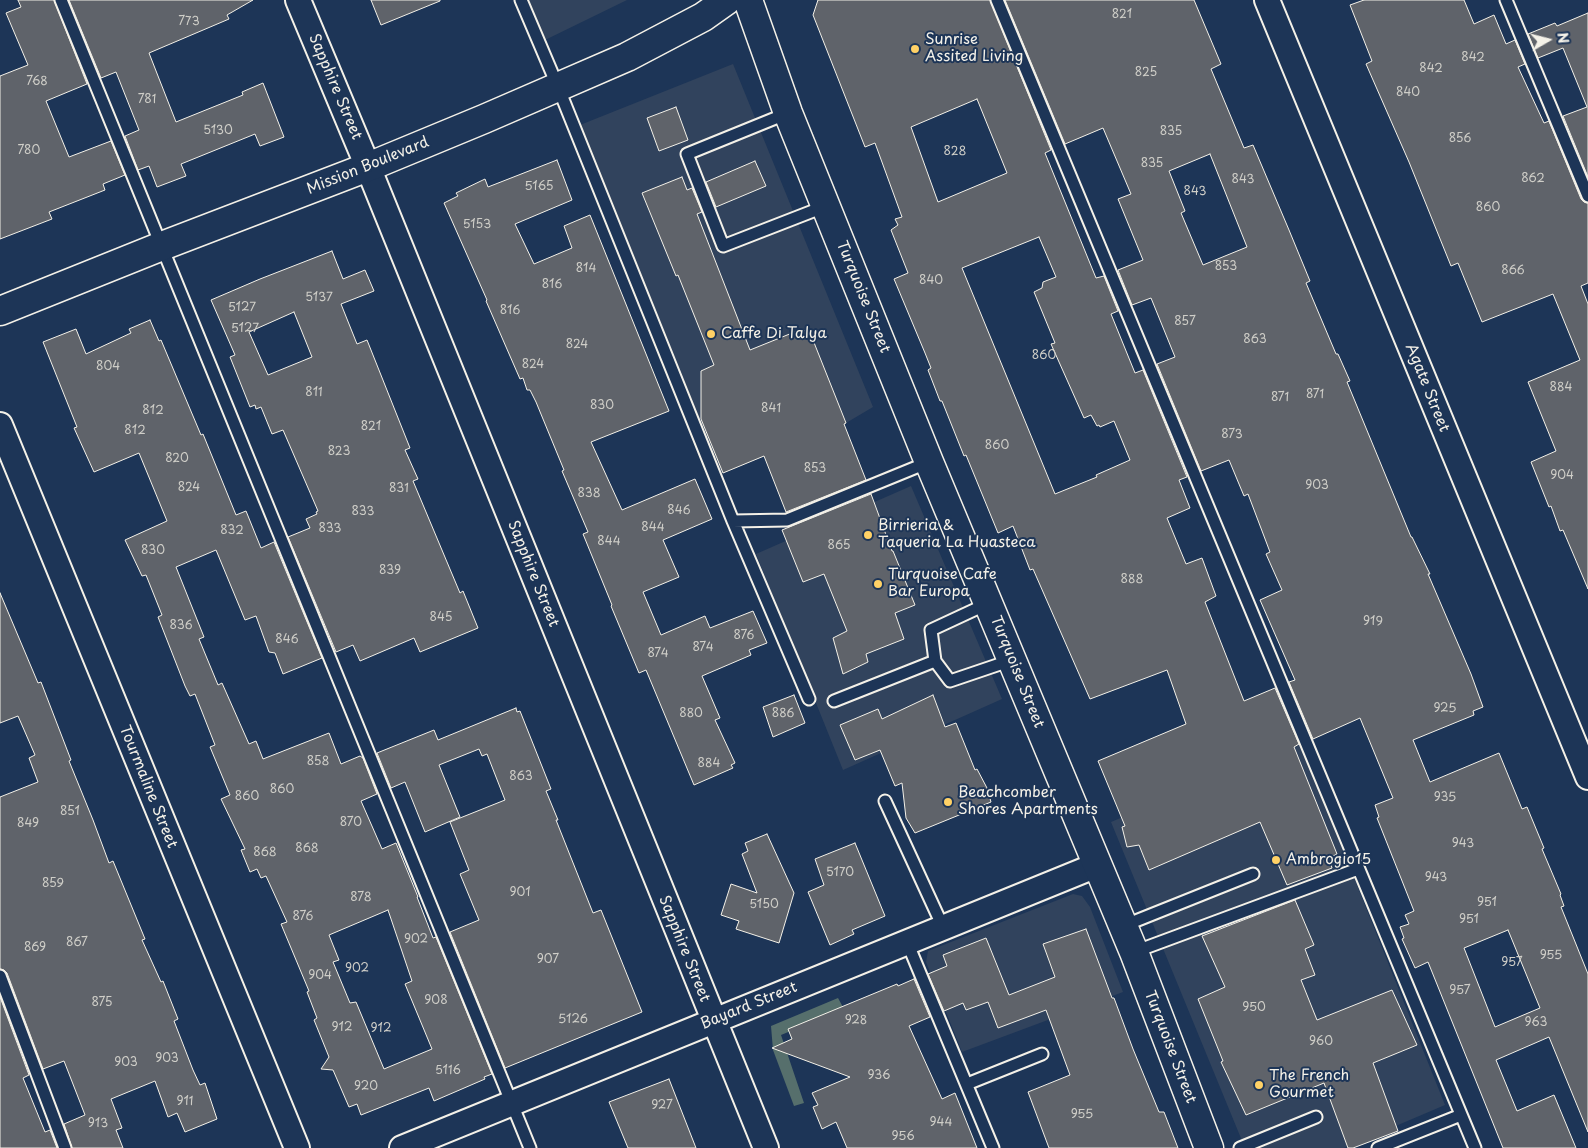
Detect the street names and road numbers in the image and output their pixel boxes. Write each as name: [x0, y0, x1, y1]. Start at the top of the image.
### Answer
street label: Sapphire Street: [305, 31, 365, 143]
street label: Mission Boulevard: [304, 133, 432, 199]
street label: Turquoise Street: [832, 238, 894, 356]
street label: Agate Street: [1401, 341, 1453, 435]
street label: Sapphire Street: [503, 518, 563, 630]
street label: Turquoise Street: [986, 613, 1048, 731]
street label: Tourmaline Street: [115, 723, 181, 851]
street label: Sapphire Street: [654, 893, 714, 1005]
street label: Bayard Street: [698, 978, 800, 1034]
street label: Turquoise Street: [1140, 988, 1200, 1106]

